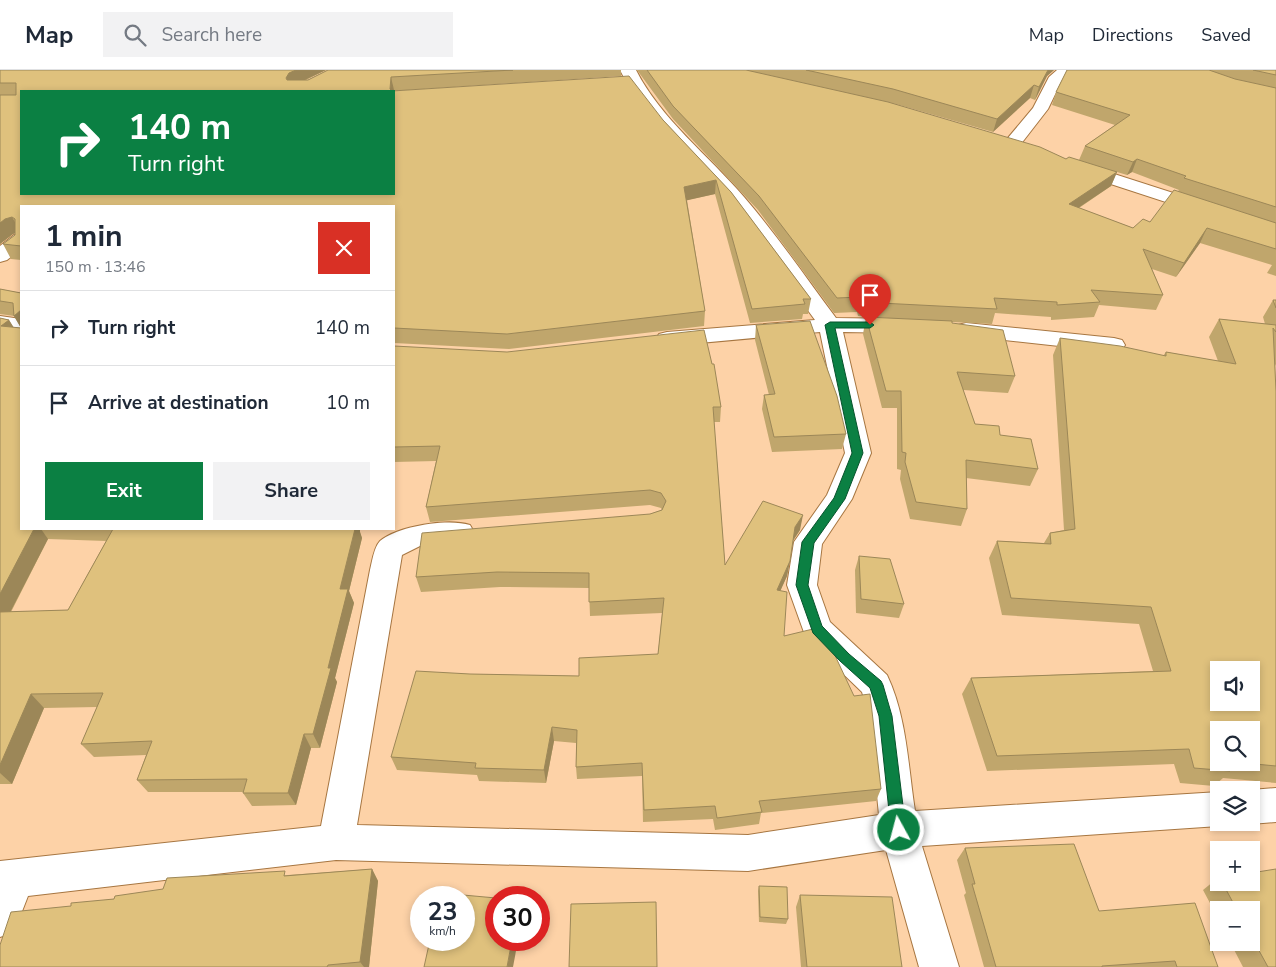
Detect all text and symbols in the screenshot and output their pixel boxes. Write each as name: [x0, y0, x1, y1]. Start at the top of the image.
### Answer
search box: [103, 12, 453, 57]
text: Map: [25, 19, 73, 51]
icon: search: [121, 21, 149, 49]
text: Search here: [161, 22, 262, 48]
text: Map: [1029, 23, 1064, 47]
text: Directions: [1092, 23, 1173, 47]
text: Saved: [1201, 23, 1251, 47]
text: 140 m: [128, 104, 231, 151]
icon: right: [45, 110, 110, 175]
text: Turn right: [128, 149, 224, 179]
text: 1 min: [45, 216, 123, 257]
button: close: [318, 222, 370, 274]
text: 150 m · 13:46: [45, 256, 146, 278]
pin: [849, 274, 891, 325]
icon: arrive: [856, 281, 884, 309]
icon: right: [45, 314, 73, 342]
text: Turn right: [88, 315, 175, 341]
text: 140 m: [315, 315, 370, 341]
icon: arrive: [45, 389, 73, 417]
text: Arrive at destination: [88, 390, 269, 416]
text: 10 m: [326, 390, 370, 416]
button: Exit: [45, 462, 203, 520]
button: Share: [213, 462, 370, 520]
map controls: [1210, 661, 1260, 951]
button: sound: [1210, 661, 1260, 711]
button: search: [1210, 721, 1260, 771]
button: layers: [1210, 781, 1260, 831]
position arrow: [872, 803, 924, 855]
button: +: [1210, 841, 1260, 891]
speed limit sign: 30: [485, 886, 550, 951]
text: 23: [427, 895, 458, 929]
button: −: [1210, 901, 1260, 951]
text: km/h: [429, 923, 456, 939]

